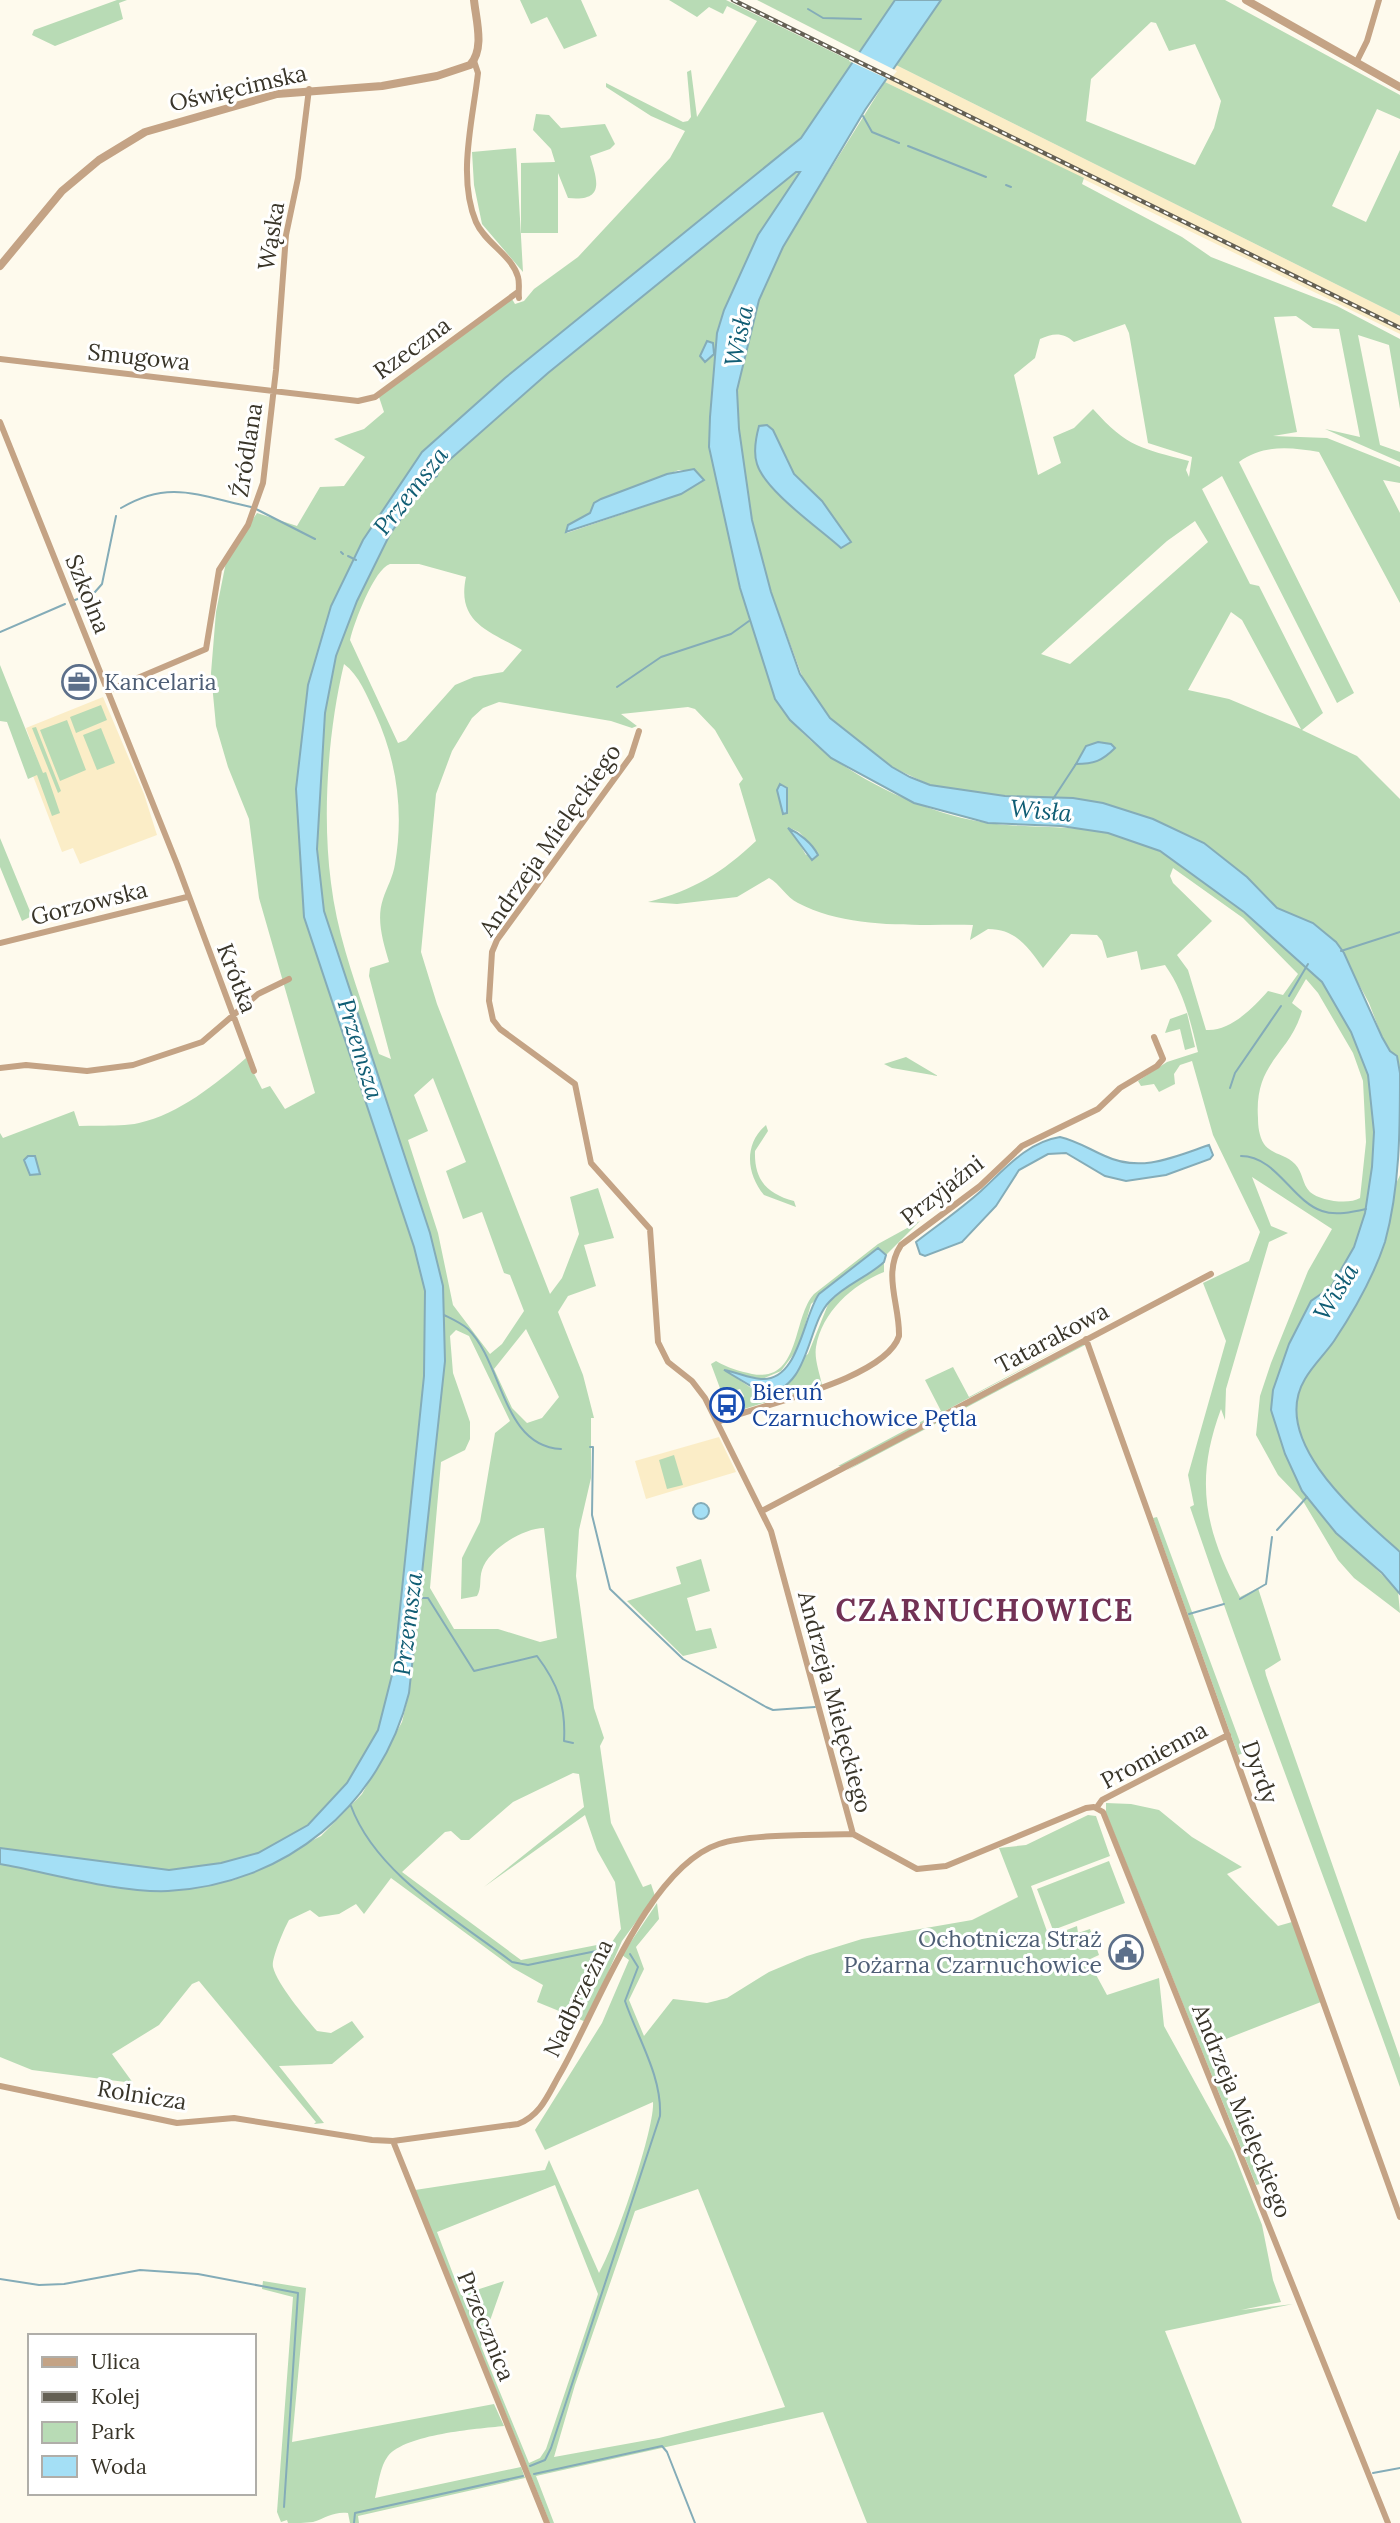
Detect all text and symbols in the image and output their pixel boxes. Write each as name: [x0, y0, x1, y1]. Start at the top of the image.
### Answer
street label: Oświęcimska: [166, 58, 310, 117]
street label: Wąska: [251, 200, 290, 272]
water label: Wisła: [717, 302, 760, 369]
street label: Rzeczna: [368, 310, 456, 385]
street label: Smugowa: [86, 337, 192, 376]
street label: Źródlana: [225, 401, 268, 499]
water label: Przemsza: [366, 440, 455, 541]
street label: Szkolna: [60, 550, 117, 638]
office icon: Kancelaria: [60, 663, 98, 701]
place label: Kancelaria: [104, 667, 217, 696]
street label: Andrzeja Mielęckiego: [472, 738, 627, 942]
water label: Wisła: [1009, 792, 1074, 829]
street label: Gorzowska: [28, 874, 150, 931]
street label: Krótka: [211, 939, 264, 1017]
water label: Przemsza: [330, 995, 391, 1104]
street label: Przyjaźni: [894, 1148, 989, 1231]
water label: Wisła: [1306, 1257, 1366, 1326]
street label: Tatarakowa: [990, 1296, 1113, 1379]
place label: Bieruń Czarnuchowice Pętla: [752, 1377, 977, 1432]
bus stop icon: Bieruń Czarnuchowice Pętla: [708, 1386, 746, 1424]
water label: Przemsza: [386, 1570, 429, 1677]
street label: Andrzeja Mielęckiego: [792, 1587, 879, 1816]
district label: CZARNUCHOWICE: [835, 1591, 1135, 1629]
street label: Promienna: [1096, 1714, 1212, 1795]
street label: Dyrdy: [1236, 1736, 1285, 1808]
place label: Ochotnicza Straż Pożarna Czarnuchowice: [843, 1924, 1102, 1979]
public building icon: Ochotnicza Straż Pożarna Czarnuchowice: [1107, 1933, 1145, 1971]
street label: Nadbrzeżna: [536, 1934, 619, 2062]
street label: Andrzeja Mielęckiego: [1186, 1999, 1299, 2222]
street label: Rolnicza: [95, 2073, 189, 2116]
street label: Przecznica: [451, 2267, 522, 2385]
legend: [28, 2334, 256, 2495]
text: Ulica: [91, 2348, 141, 2375]
text: Kolej: [91, 2383, 140, 2410]
text: Park: [91, 2418, 135, 2445]
text: Woda: [91, 2453, 147, 2480]

